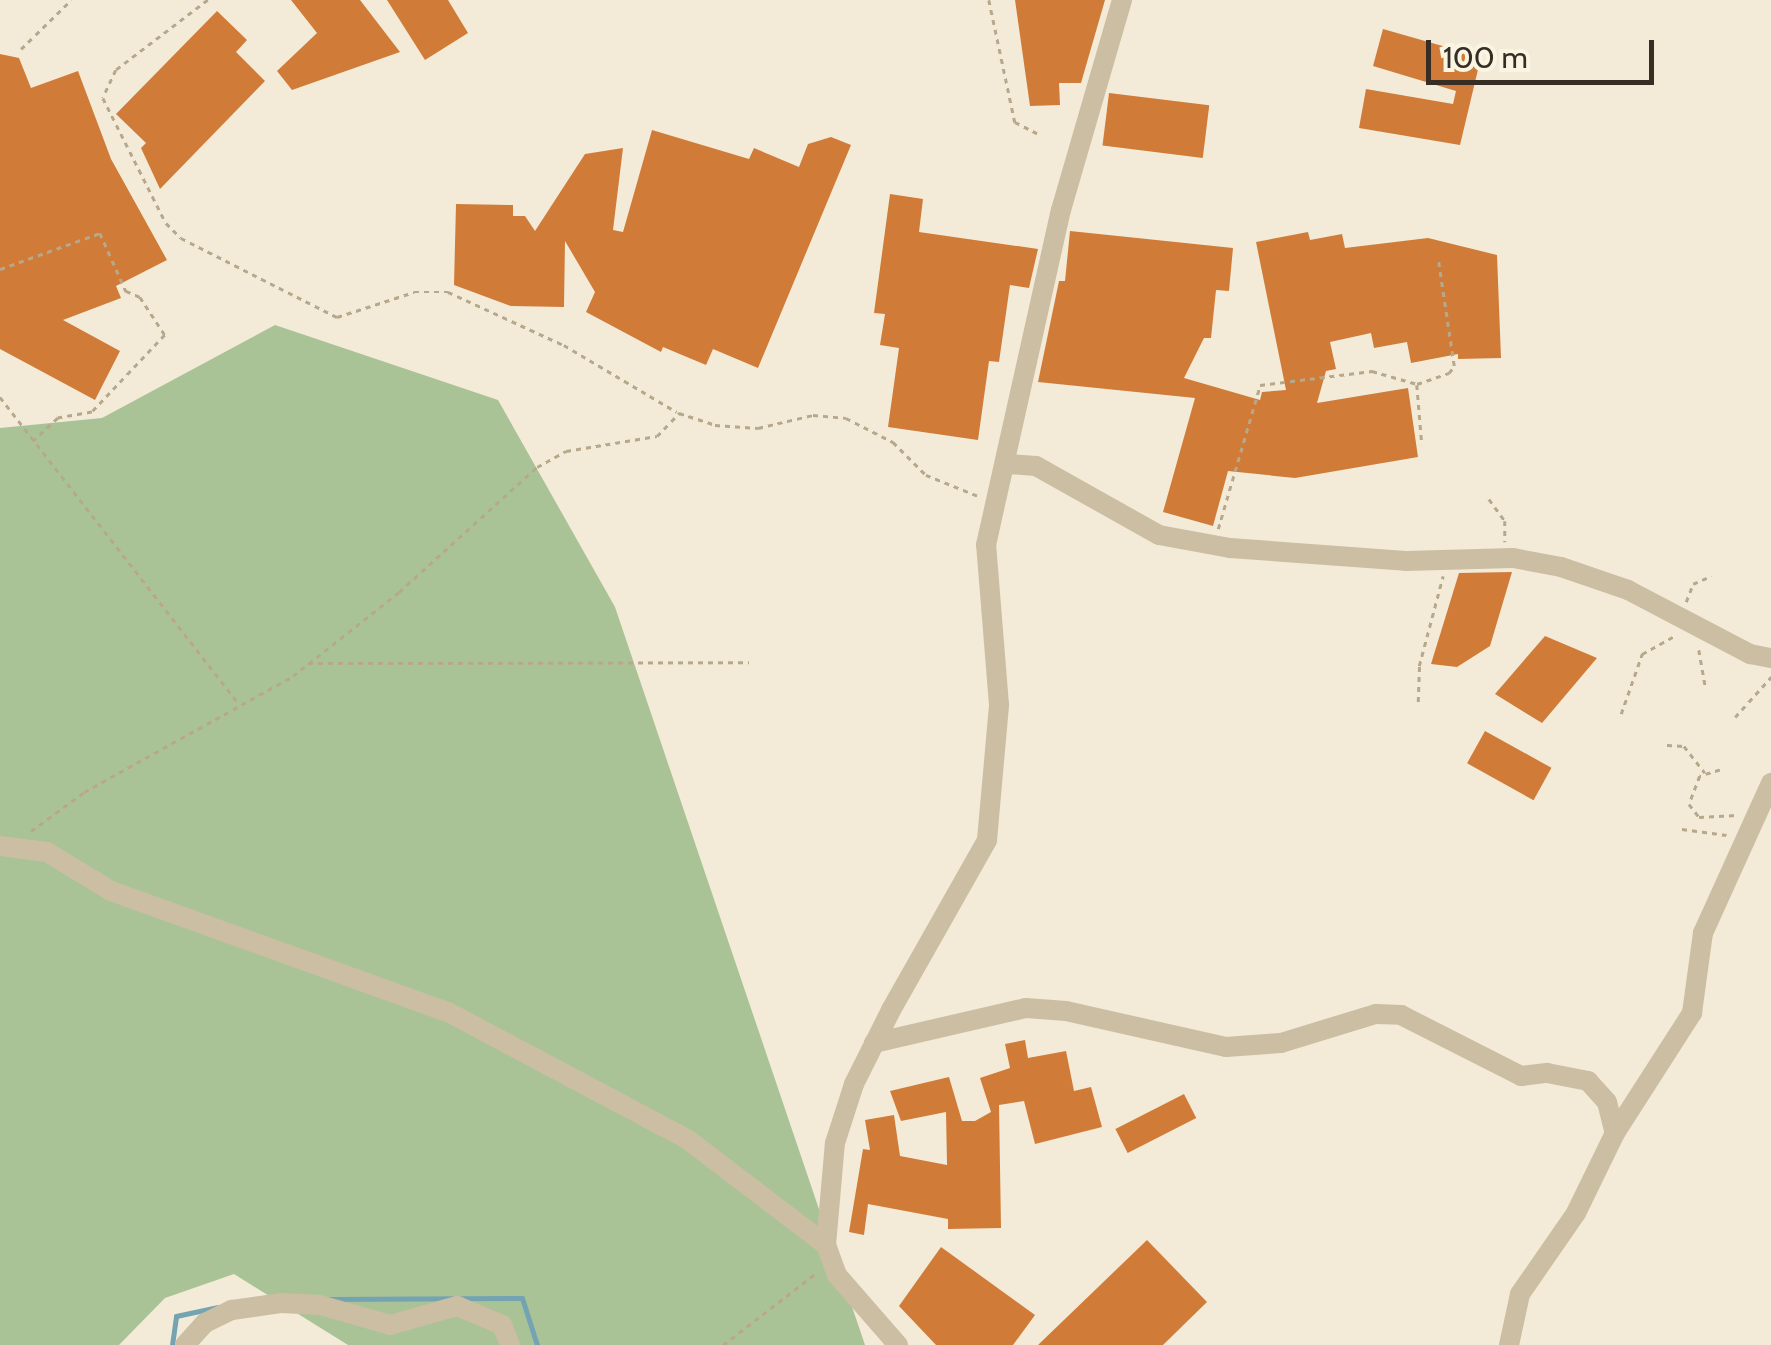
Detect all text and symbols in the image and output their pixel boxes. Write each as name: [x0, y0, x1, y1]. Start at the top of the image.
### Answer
scale bar: [1431, 20, 1658, 82]
text: 100 m: [1443, 39, 1528, 76]

